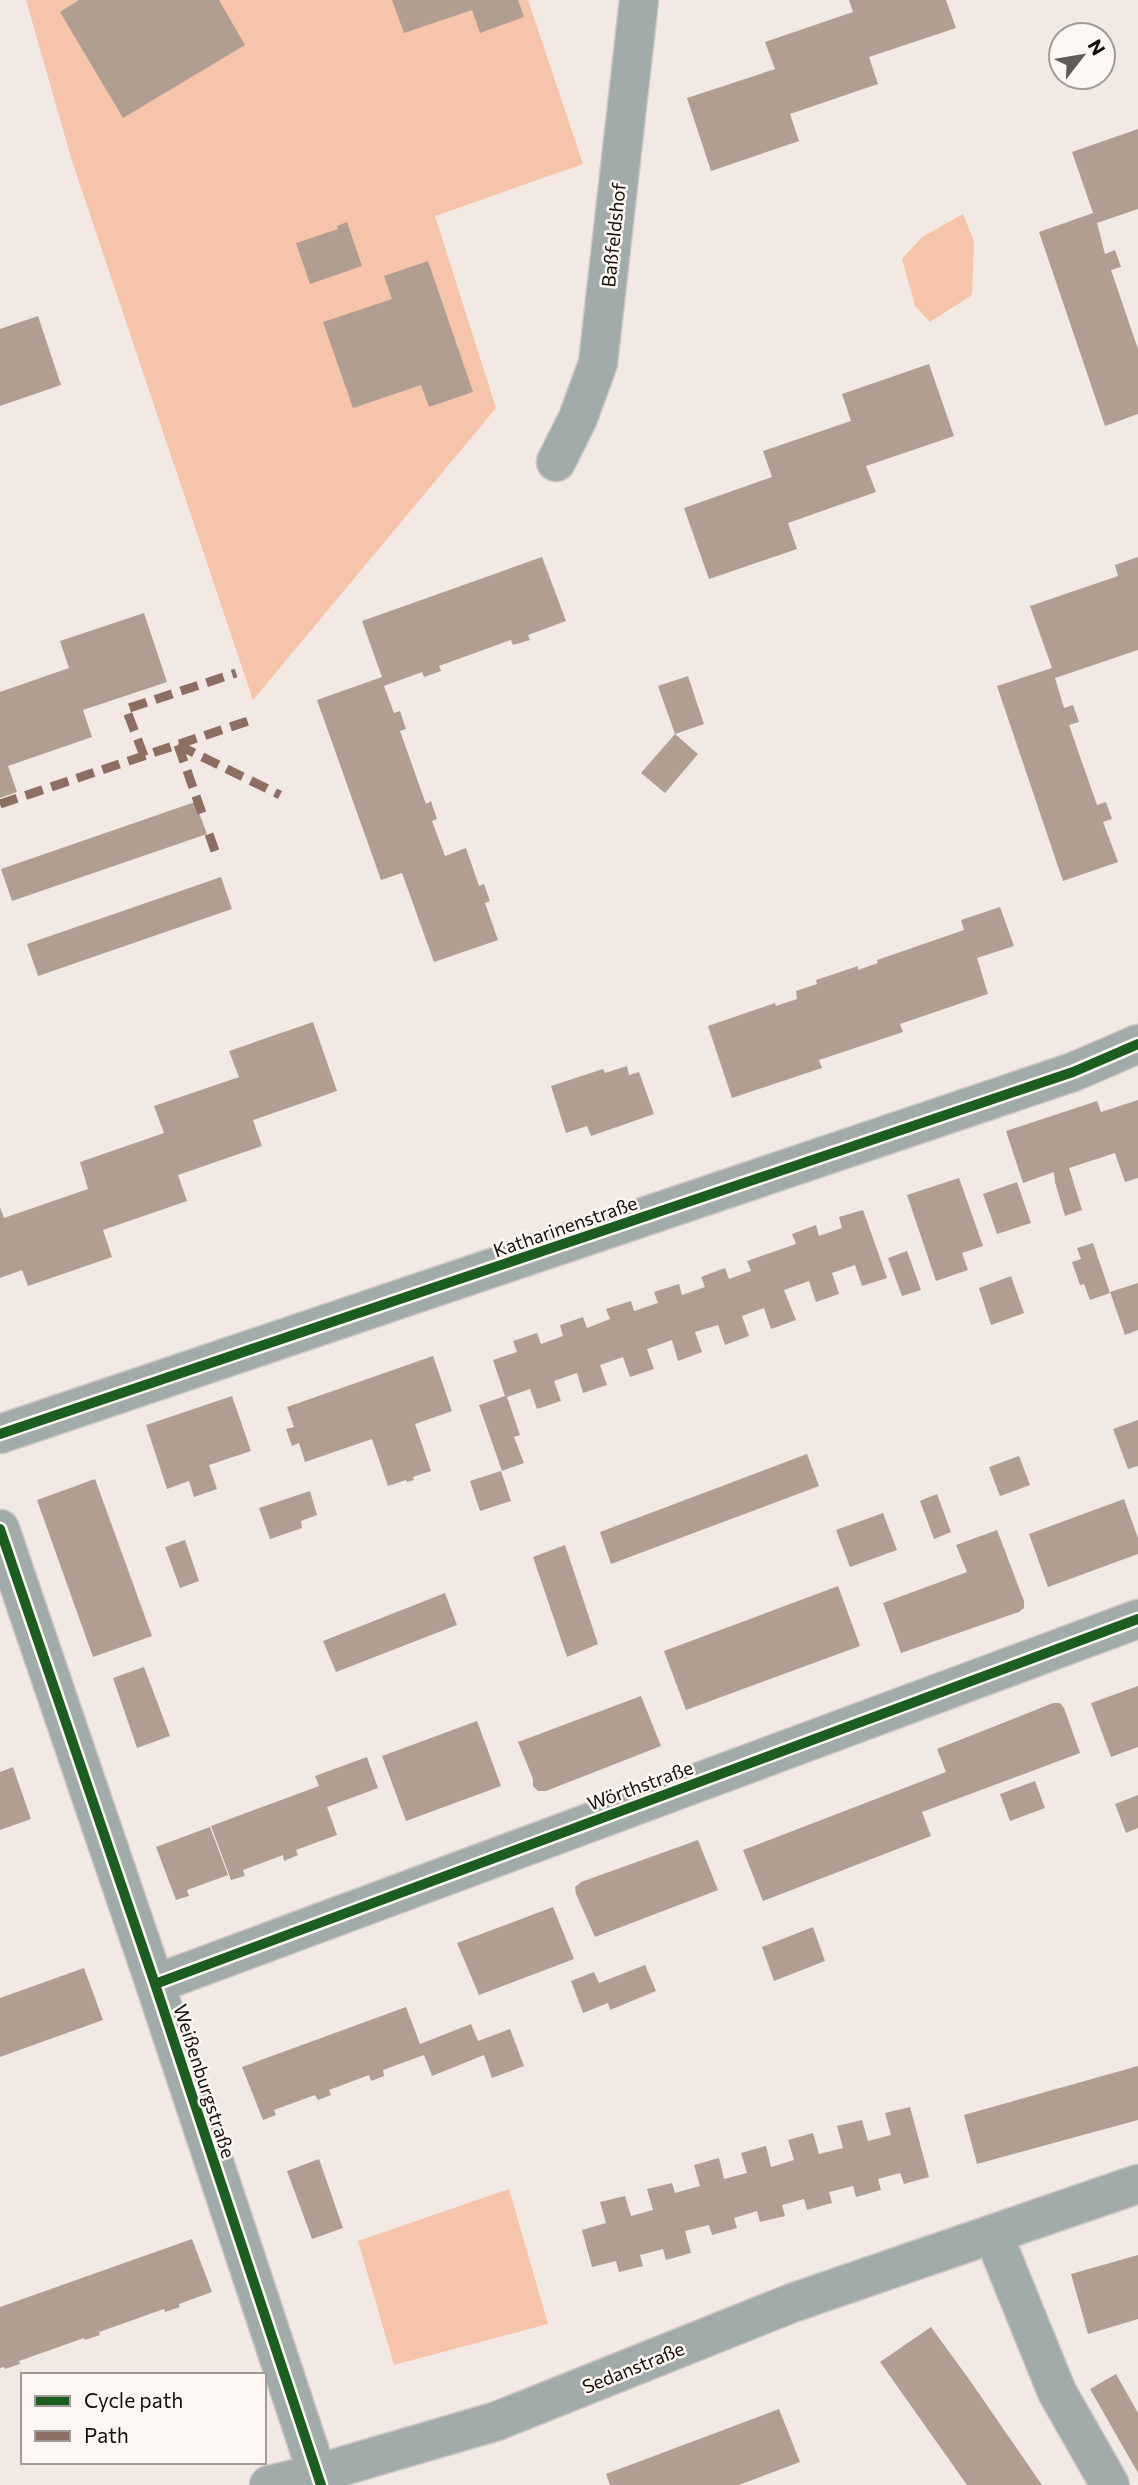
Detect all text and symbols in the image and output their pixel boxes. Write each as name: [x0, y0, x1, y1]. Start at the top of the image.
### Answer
north arrow: [1047, 21, 1117, 91]
text: N: [1083, 35, 1111, 59]
street label: Baßfeldshof: [596, 181, 630, 288]
street label: Katharinenstraße: [490, 1191, 640, 1261]
street label: Wörthstraße: [584, 1755, 696, 1815]
street label: Weißenburgstraße: [169, 2001, 241, 2161]
street label: Sedanstraße: [579, 2336, 687, 2398]
legend: [21, 2373, 266, 2464]
text: Cycle path: [84, 2387, 183, 2412]
text: Path: [84, 2422, 129, 2447]

